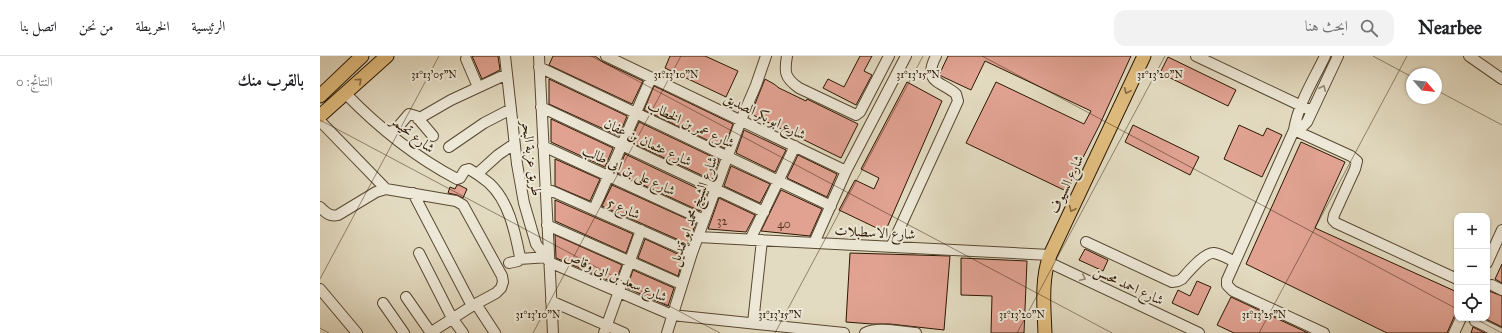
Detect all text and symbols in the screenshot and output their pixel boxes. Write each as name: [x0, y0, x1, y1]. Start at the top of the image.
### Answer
search box: [1114, 10, 1394, 46]
text: Nearbee: [1418, 16, 1482, 39]
text: ابحث هنا: [1305, 17, 1348, 35]
icon: search: [1358, 17, 1380, 39]
text: اتصل بنا: [20, 18, 57, 35]
text: من نحن: [79, 18, 114, 35]
text: الخريطة: [136, 18, 170, 35]
text: الرئيسية: [192, 18, 225, 35]
north arrow: [1406, 68, 1442, 104]
text: 31°13'05"N: [411, 69, 457, 81]
text: 31°13'10"N: [654, 69, 699, 81]
text: 31°13'15"N: [896, 69, 940, 81]
text: 31°13'20"N: [1137, 69, 1183, 81]
text: بالقرب منك: [238, 70, 304, 91]
text: النتائج: 0: [16, 74, 52, 90]
one-way arrow: [354, 78, 362, 86]
one-way arrow: [1318, 84, 1326, 92]
one-way arrow: [1124, 87, 1132, 95]
street label: شارع ابو بكر الصديق: [720, 89, 809, 146]
street label: شارع عمر بن الخطاب: [643, 97, 737, 155]
street label: شارع تحيمر: [384, 111, 438, 159]
street label: شارع عثمان بن عفان: [600, 115, 694, 173]
street label: طريق عزبة البحر: [517, 117, 545, 197]
street label: شارع على بن ابى طالب: [578, 141, 678, 202]
street label: شارع السيوف: [1045, 152, 1090, 218]
street label: شارع الشيخ محمد ابو قنديل: [666, 154, 725, 270]
street label: شارع 5: [604, 194, 643, 226]
one-way arrow: [1069, 205, 1077, 212]
map controls: [1454, 213, 1490, 321]
button: +: [1454, 213, 1490, 249]
house number: 32: [717, 214, 727, 228]
house number: 40: [777, 217, 791, 231]
street label: شارع الاسطبلات: [834, 222, 916, 246]
street label: شارع سعد بن ابى وقاص: [561, 247, 670, 308]
button: −: [1454, 249, 1490, 285]
street label: شارع احمد محسن: [1090, 262, 1167, 312]
one-way arrow: [1079, 273, 1086, 281]
button: locate: [1454, 285, 1490, 321]
text: 31°13'10"N: [516, 309, 561, 321]
text: 31°13'15"N: [758, 309, 802, 321]
text: 31°13'20"N: [999, 309, 1045, 321]
text: 31°13'25"N: [1242, 309, 1287, 321]

